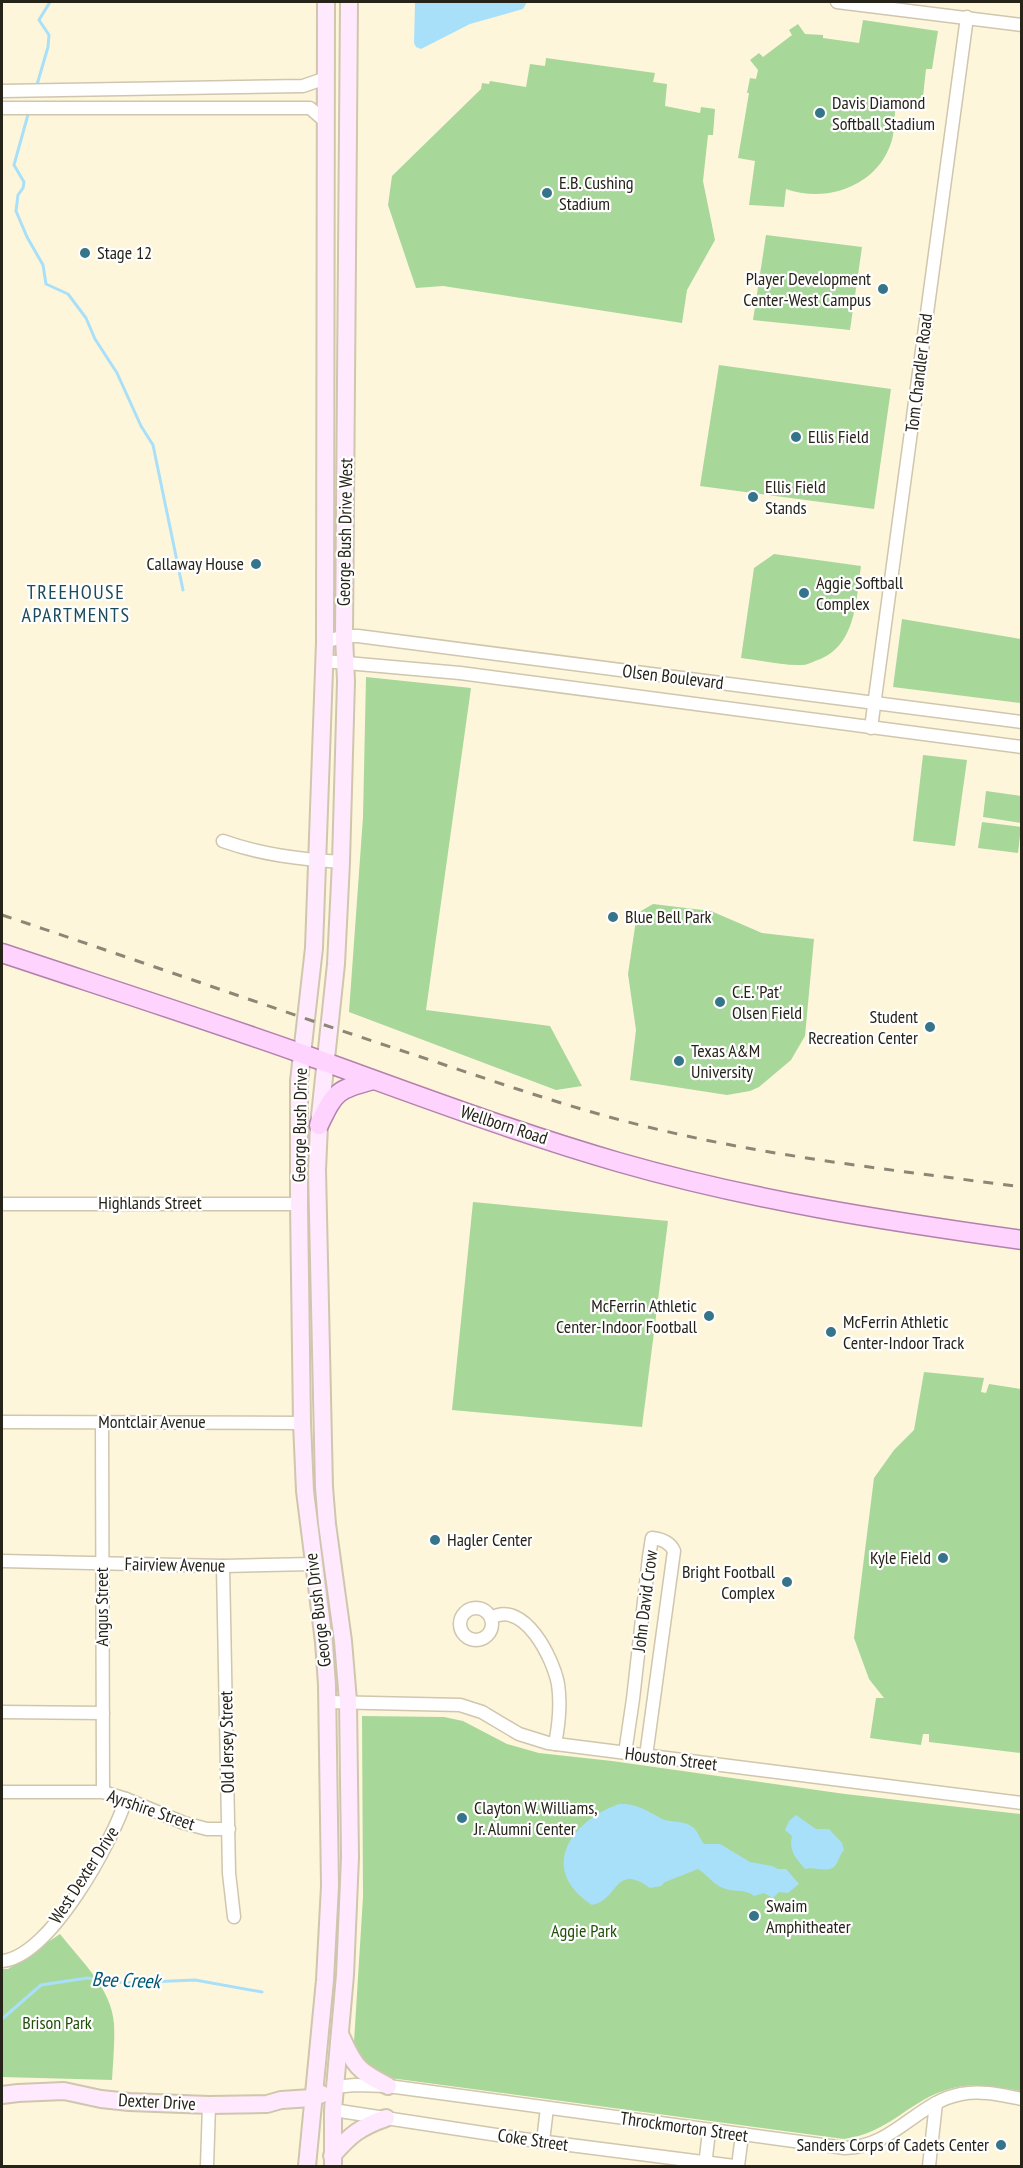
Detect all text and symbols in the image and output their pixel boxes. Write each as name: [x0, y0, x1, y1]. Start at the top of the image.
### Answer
place label: Davis Diamond Softball Stadium: [832, 91, 935, 135]
marker: Davis Diamond Softball Stadium: [813, 106, 827, 120]
place label: E.B. Cushing Stadium: [559, 171, 634, 215]
marker: E.B. Cushing Stadium: [540, 186, 554, 200]
place label: Stage 12: [97, 241, 152, 264]
marker: Stage 12: [78, 246, 92, 260]
place label: Player Development Center-West Campus: [743, 267, 871, 311]
marker: Player Development Center-West Campus: [876, 282, 890, 296]
street label: Tom Chandler Road: [900, 312, 937, 434]
place label: Ellis Field: [808, 425, 869, 448]
marker: Ellis Field: [789, 430, 803, 444]
street label: George Bush Drive West: [332, 458, 357, 606]
place label: Ellis Field Stands: [765, 475, 826, 519]
marker: Ellis Field Stands: [746, 490, 760, 504]
place label: Callaway House: [147, 552, 244, 575]
marker: Callaway House: [249, 557, 263, 571]
place label: Aggie Softball Complex: [816, 571, 904, 615]
district label: TREEHOUSE APARTMENTS: [21, 579, 131, 628]
marker: Aggie Softball Complex: [797, 586, 811, 600]
street label: Olsen Boulevard: [621, 659, 725, 694]
place label: Blue Bell Park: [625, 905, 712, 928]
marker: Blue Bell Park: [606, 910, 620, 924]
place label: C.E. 'Pat' Olsen Field: [732, 980, 802, 1024]
marker: C.E. 'Pat' Olsen Field: [713, 995, 727, 1009]
place label: Student Recreation Center: [808, 1005, 918, 1049]
marker: Student Recreation Center: [923, 1020, 937, 1034]
place label: Texas A&M University: [691, 1039, 760, 1083]
marker: Texas A&M University: [672, 1054, 686, 1068]
street label: George Bush Drive: [287, 1067, 312, 1183]
street label: Wellborn Road: [458, 1100, 551, 1149]
street label: Highlands Street: [98, 1191, 202, 1214]
place label: McFerrin Athletic Center-Indoor Football: [556, 1294, 698, 1338]
marker: McFerrin Athletic Center-Indoor Football: [702, 1309, 716, 1323]
place label: McFerrin Athletic Center-Indoor Track: [843, 1310, 964, 1354]
marker: McFerrin Athletic Center-Indoor Track: [824, 1325, 838, 1339]
street label: Montclair Avenue: [98, 1410, 206, 1433]
place label: Hagler Center: [447, 1528, 532, 1551]
marker: Hagler Center: [428, 1533, 442, 1547]
place label: Kyle Field: [870, 1546, 931, 1569]
street label: John David Crow: [627, 1549, 662, 1654]
marker: Kyle Field: [936, 1551, 950, 1565]
street label: Fairview Avenue: [124, 1552, 226, 1577]
street label: George Bush Drive: [299, 1552, 336, 1668]
place label: Bright Football Complex: [682, 1560, 776, 1604]
street label: Angus Street: [90, 1567, 113, 1647]
marker: Bright Football Complex: [780, 1575, 794, 1589]
street label: Old Jersey Street: [214, 1690, 239, 1794]
street label: Houston Street: [624, 1741, 719, 1776]
street label: Ayrshire Street: [104, 1784, 198, 1835]
place label: Clayton W. Williams, Jr. Alumni Center: [473, 1796, 598, 1840]
marker: Clayton W. Williams, Jr. Alumni Center: [455, 1811, 469, 1825]
street label: West Dexter Drive: [44, 1822, 124, 1928]
place label: Swaim Amphitheater: [766, 1894, 851, 1938]
marker: Swaim Amphitheater: [747, 1909, 761, 1923]
park label: Aggie Park: [551, 1919, 617, 1942]
water label: Bee Creek: [91, 1966, 163, 1994]
park label: Brison Park: [22, 2011, 92, 2034]
street label: Dexter Drive: [118, 2088, 196, 2115]
street label: Throckmorton Street: [619, 2106, 749, 2147]
street label: Coke Street: [496, 2123, 570, 2156]
place label: Sanders Corps of Cadets Center: [796, 2133, 989, 2156]
marker: Sanders Corps of Cadets Center: [994, 2138, 1008, 2152]

